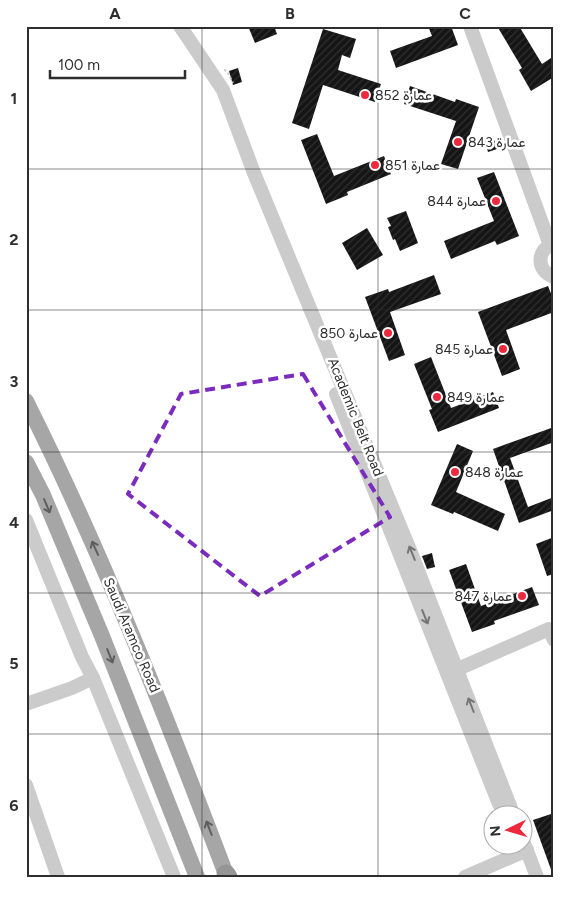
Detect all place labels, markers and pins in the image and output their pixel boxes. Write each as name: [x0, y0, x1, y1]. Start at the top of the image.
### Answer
place label: عمارة 852: [375, 87, 432, 104]
marker: عمارة 852: [359, 89, 371, 101]
place label: عمارة 843: [468, 134, 526, 151]
marker: عمارة 843: [452, 136, 464, 148]
place label: عمارة 851: [385, 157, 440, 174]
marker: عمارة 851: [369, 159, 381, 171]
place label: عمارة 844: [427, 193, 486, 210]
marker: عمارة 844: [490, 195, 502, 207]
place label: عمارة 850: [320, 325, 378, 342]
marker: عمارة 850: [382, 327, 394, 339]
place label: عمارة 845: [435, 341, 493, 358]
marker: عمارة 845: [497, 343, 509, 355]
place label: عمارة 849: [447, 389, 505, 406]
marker: عمارة 849: [431, 391, 443, 403]
place label: عمارة 848: [465, 464, 524, 481]
marker: عمارة 848: [449, 466, 461, 478]
place label: عمارة 847: [455, 588, 512, 605]
marker: عمارة 847: [516, 590, 528, 602]

